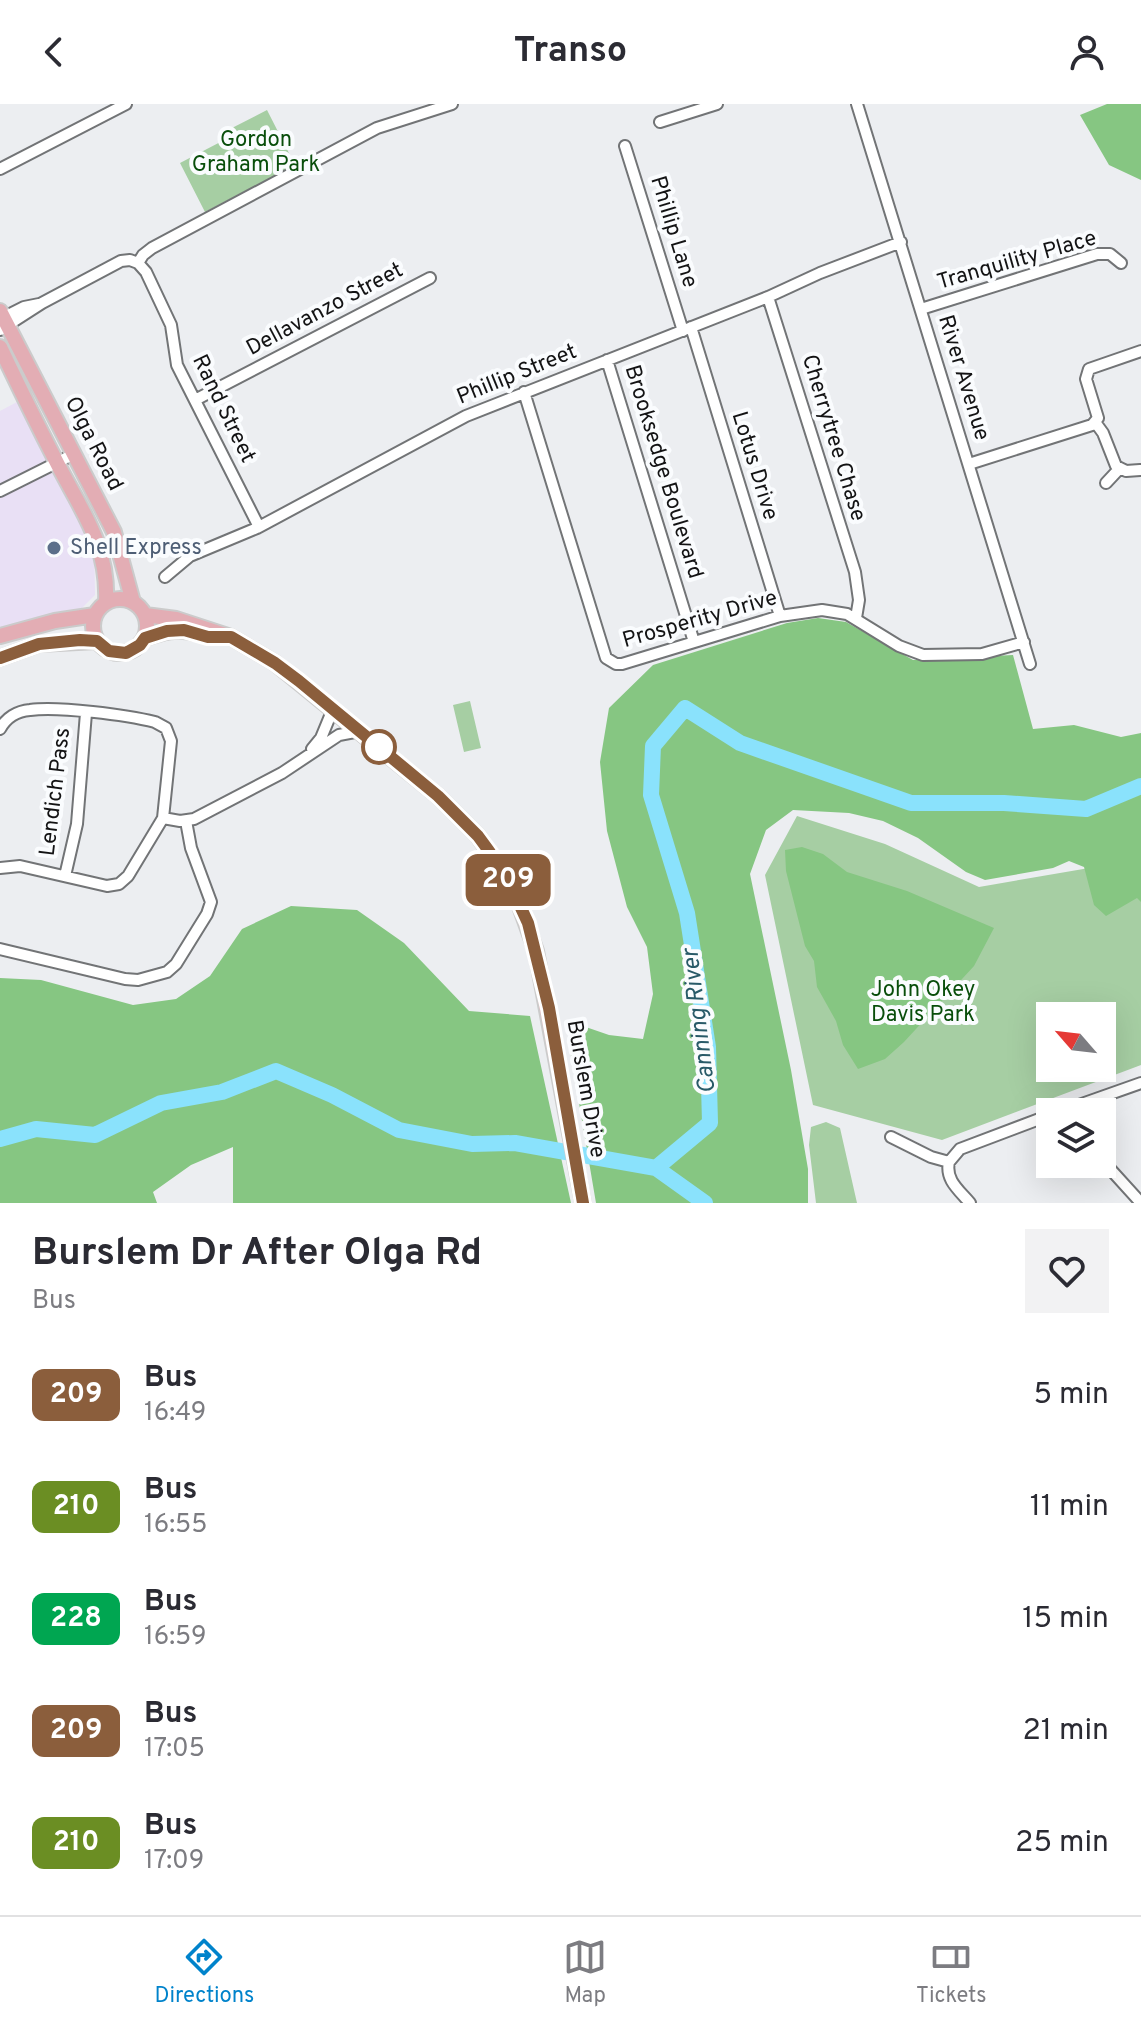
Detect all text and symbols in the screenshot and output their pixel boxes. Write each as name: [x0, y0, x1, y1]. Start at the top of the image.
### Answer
text: Transo: [514, 29, 627, 75]
icon: back: [32, 30, 76, 74]
icon: person: [1065, 30, 1109, 74]
park label: Gordon Graham Park: [192, 127, 320, 179]
street label: Phillip Lane: [643, 173, 703, 291]
street label: Tranquility Place: [934, 225, 1100, 297]
street label: Dellavanzo Street: [242, 257, 408, 363]
street label: River Avenue: [931, 312, 995, 444]
street label: Phillip Street: [453, 339, 581, 411]
street label: Rand Street: [185, 350, 261, 468]
street label: Cherrytree Chase: [795, 351, 871, 525]
street label: Brooksedge Boulevard: [618, 362, 708, 582]
street label: Olga Road: [58, 392, 128, 496]
street label: Lotus Drive: [725, 408, 783, 524]
place label: Shell Express: [70, 535, 202, 562]
marker: Shell Express: [45, 539, 63, 557]
street label: Prosperity Drive: [619, 585, 781, 655]
street label: Lendich Pass: [35, 726, 77, 858]
unlabelled marker: [362, 730, 396, 764]
line badge: 209: [462, 854, 554, 906]
text: 209: [482, 862, 534, 898]
water label: Canning River: [676, 945, 724, 1095]
park label: John Okey Davis Park: [871, 977, 975, 1029]
north arrow: [1036, 1002, 1116, 1082]
map controls: [1036, 1002, 1116, 1178]
street label: Burslem Drive: [560, 1018, 610, 1160]
button: layers: [1036, 1098, 1116, 1178]
button: heart: [1025, 1229, 1109, 1313]
text: Burslem Dr After Olga Rd: [32, 1230, 482, 1279]
text: Bus: [32, 1285, 76, 1318]
text: Bus: [144, 1360, 197, 1397]
text: 209: [50, 1377, 102, 1413]
text: 5 min: [1033, 1377, 1109, 1414]
text: 16:49: [144, 1397, 206, 1430]
text: Bus: [144, 1472, 197, 1509]
text: 210: [53, 1489, 99, 1525]
text: 11 min: [1030, 1489, 1109, 1526]
text: 16:55: [144, 1509, 207, 1542]
text: Bus: [144, 1584, 197, 1621]
text: 228: [50, 1601, 102, 1637]
text: 15 min: [1022, 1601, 1109, 1638]
text: 16:59: [144, 1621, 206, 1654]
text: Bus: [144, 1696, 197, 1733]
text: 209: [50, 1713, 102, 1749]
text: 21 min: [1022, 1713, 1109, 1750]
text: 17:05: [144, 1733, 205, 1766]
text: Bus: [144, 1808, 197, 1845]
text: 210: [53, 1825, 99, 1861]
text: 25 min: [1015, 1825, 1109, 1862]
text: 17:09: [144, 1845, 204, 1878]
tab: Directions: [154, 1935, 254, 2010]
tab: Map: [563, 1935, 607, 2010]
tab: Tickets: [916, 1935, 987, 2010]

